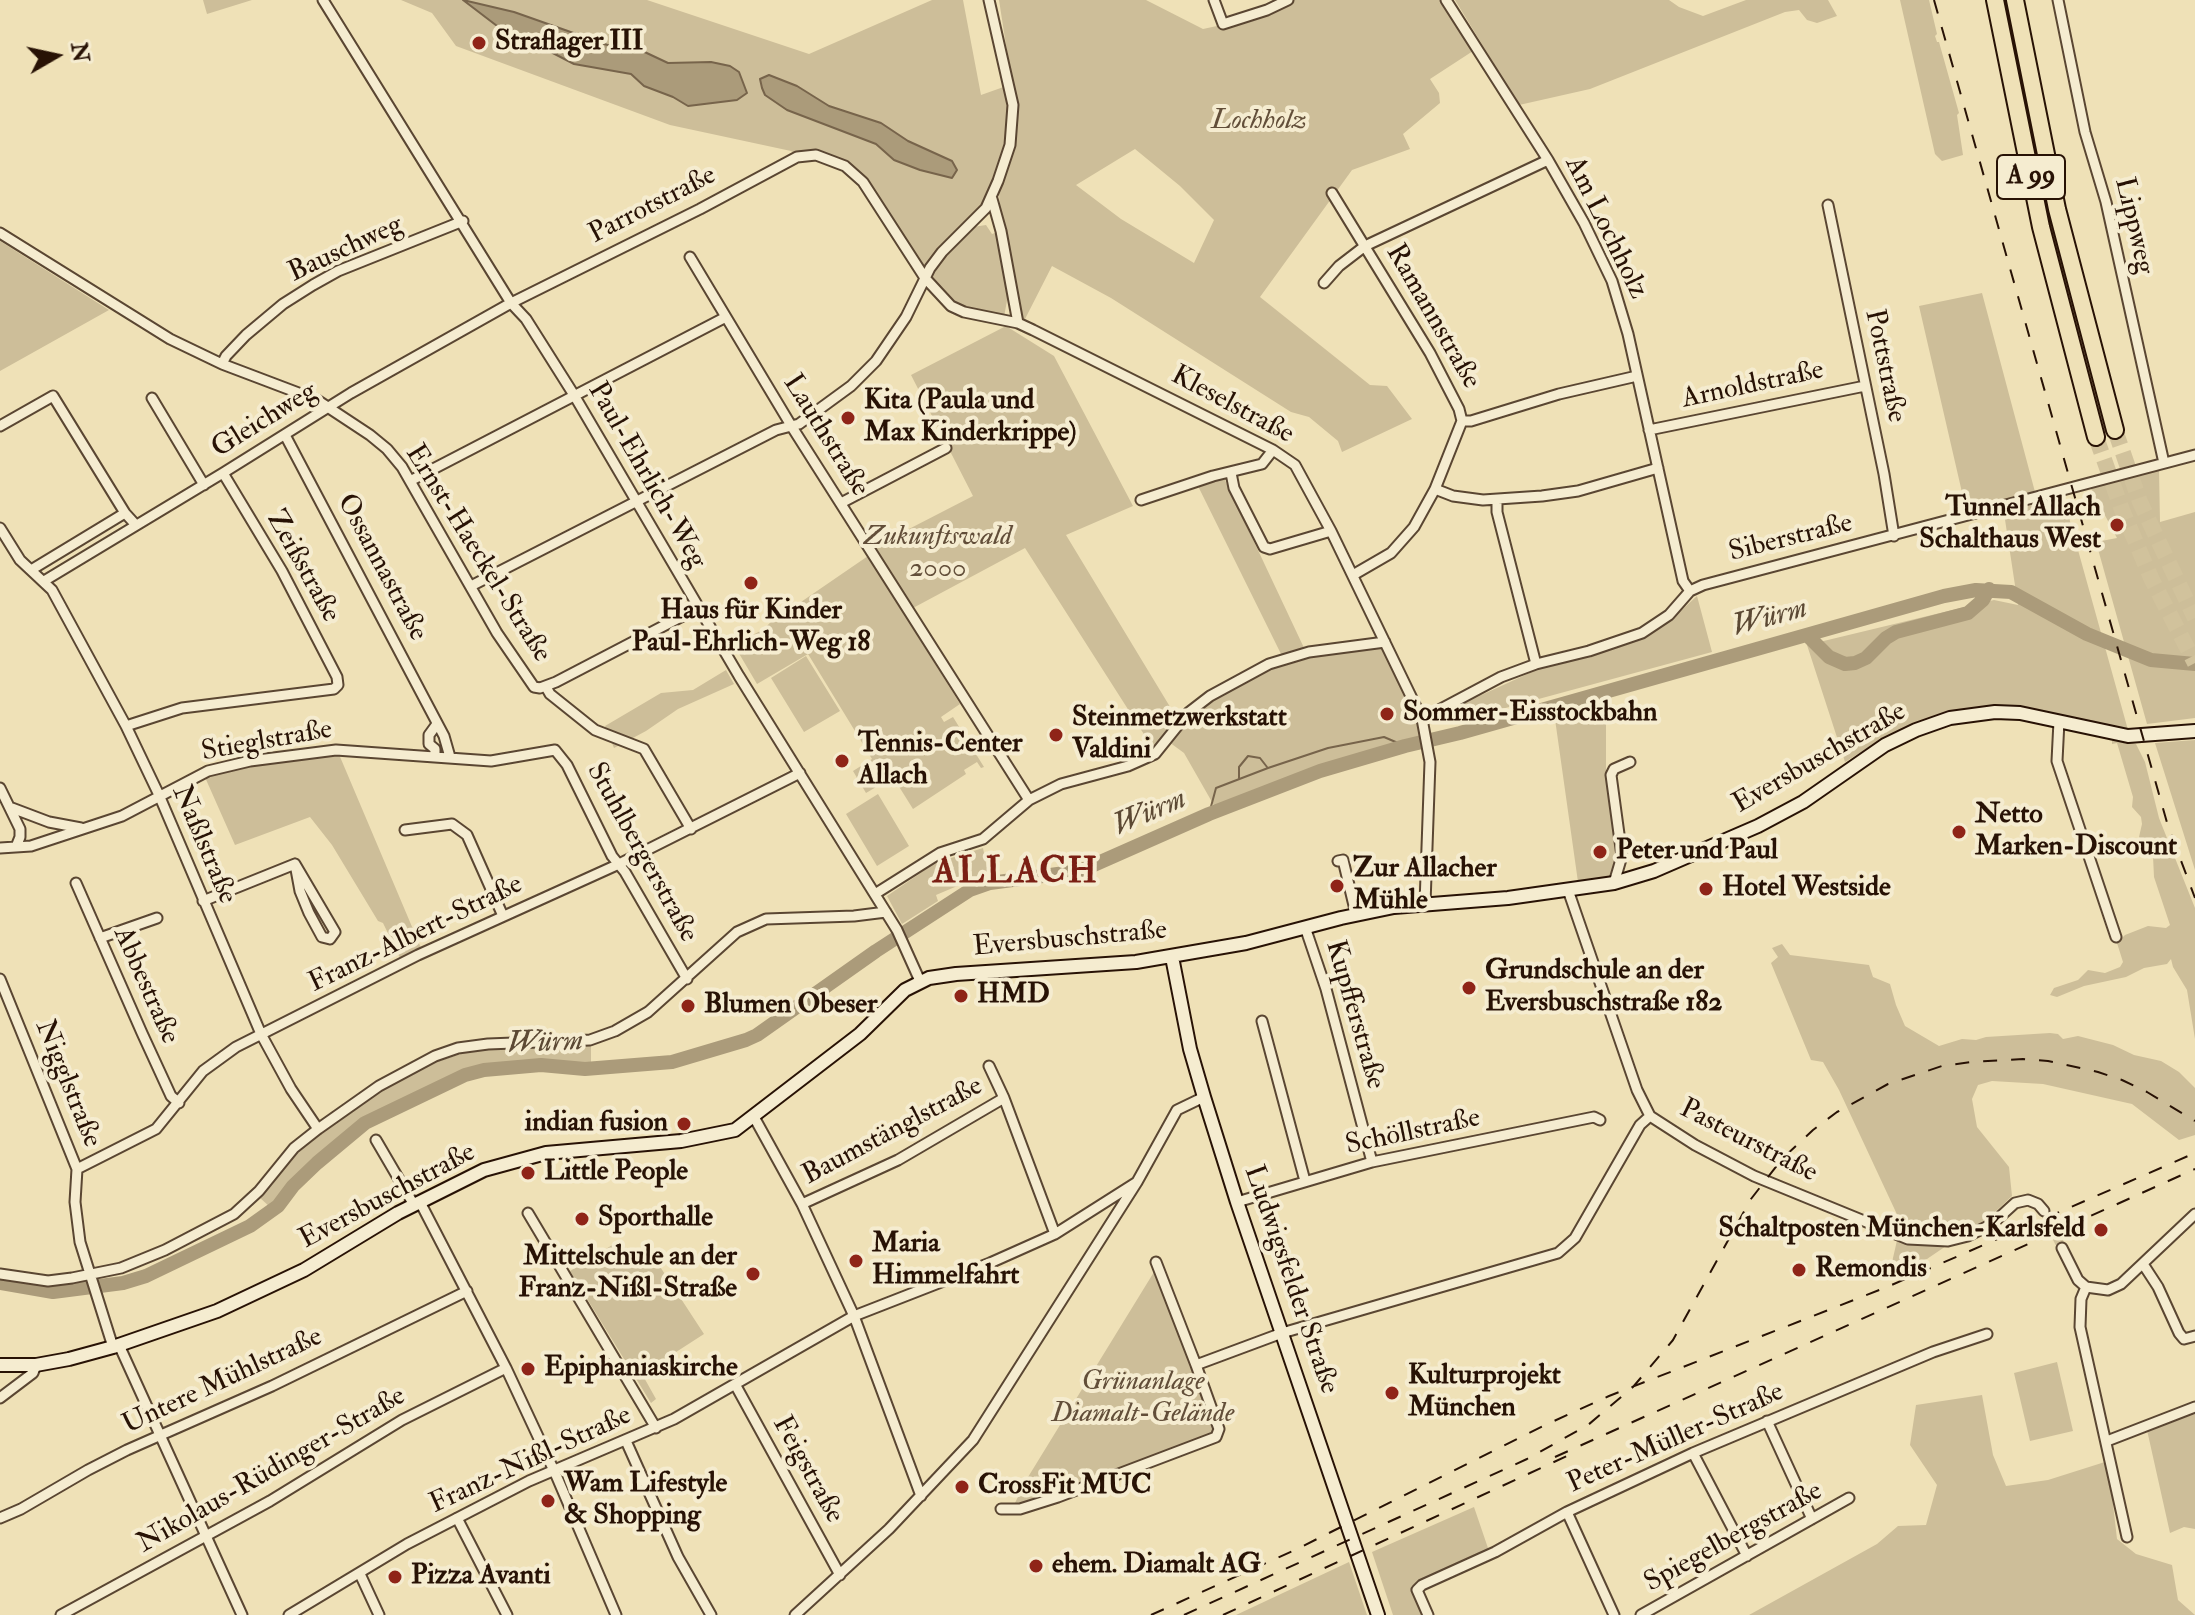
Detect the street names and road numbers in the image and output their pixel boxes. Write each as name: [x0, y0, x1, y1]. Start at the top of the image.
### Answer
street label: Am Lochholz: [1556, 151, 1654, 305]
road number: A 99: [1997, 155, 2065, 199]
street label: Parrotstraße: [584, 160, 722, 252]
street label: Lippweg: [2106, 174, 2160, 278]
street label: Bauschweg: [284, 209, 408, 291]
street label: Ramannstraße: [1377, 239, 1487, 395]
street label: Pottstraße: [1856, 306, 1912, 426]
street label: Arnoldstraße: [1679, 355, 1827, 417]
street label: Kleselstraße: [1165, 360, 1299, 452]
street label: Lauthstraße: [774, 369, 876, 503]
street label: Gleichweg: [206, 376, 324, 466]
street label: Paul-Ehrlich-Weg: [579, 377, 713, 575]
street label: Ernst-Haeckel-Straße: [396, 439, 558, 669]
street label: Ossannastraße: [328, 489, 434, 647]
street label: Zeißstraße: [258, 505, 346, 629]
street label: Siberstraße: [1726, 507, 1856, 571]
street label: Eversbuschstraße: [1727, 696, 1913, 822]
street label: Stieglstraße: [199, 714, 335, 770]
street label: Stuhlbergerstraße: [578, 757, 704, 949]
street label: Naßlstraße: [163, 781, 243, 909]
street label: Franz-Albert-Straße: [304, 869, 528, 1001]
street label: Eversbuschstraße: [972, 915, 1168, 965]
street label: Abbestraße: [104, 922, 186, 1050]
street label: Kupfferstraße: [1317, 937, 1391, 1093]
street label: Nigglstraße: [26, 1015, 108, 1153]
street label: Baumstänglstraße: [797, 1070, 989, 1194]
street label: Pasteurstraße: [1674, 1093, 1822, 1191]
street label: Schöllstraße: [1343, 1102, 1483, 1164]
street label: Eversbuschstraße: [294, 1137, 482, 1257]
street label: Ludwigsfelder Straße: [1235, 1161, 1345, 1399]
street label: Untere Mühlstraße: [118, 1321, 328, 1443]
street label: Peter-Müller-Straße: [1563, 1376, 1789, 1502]
street label: Nikolaus-Rüdinger-Straße: [132, 1380, 412, 1562]
street label: Franz-Nißl-Straße: [425, 1400, 637, 1522]
street label: Feigstraße: [764, 1411, 850, 1529]
street label: Spiegelbergstraße: [1639, 1475, 1829, 1601]

